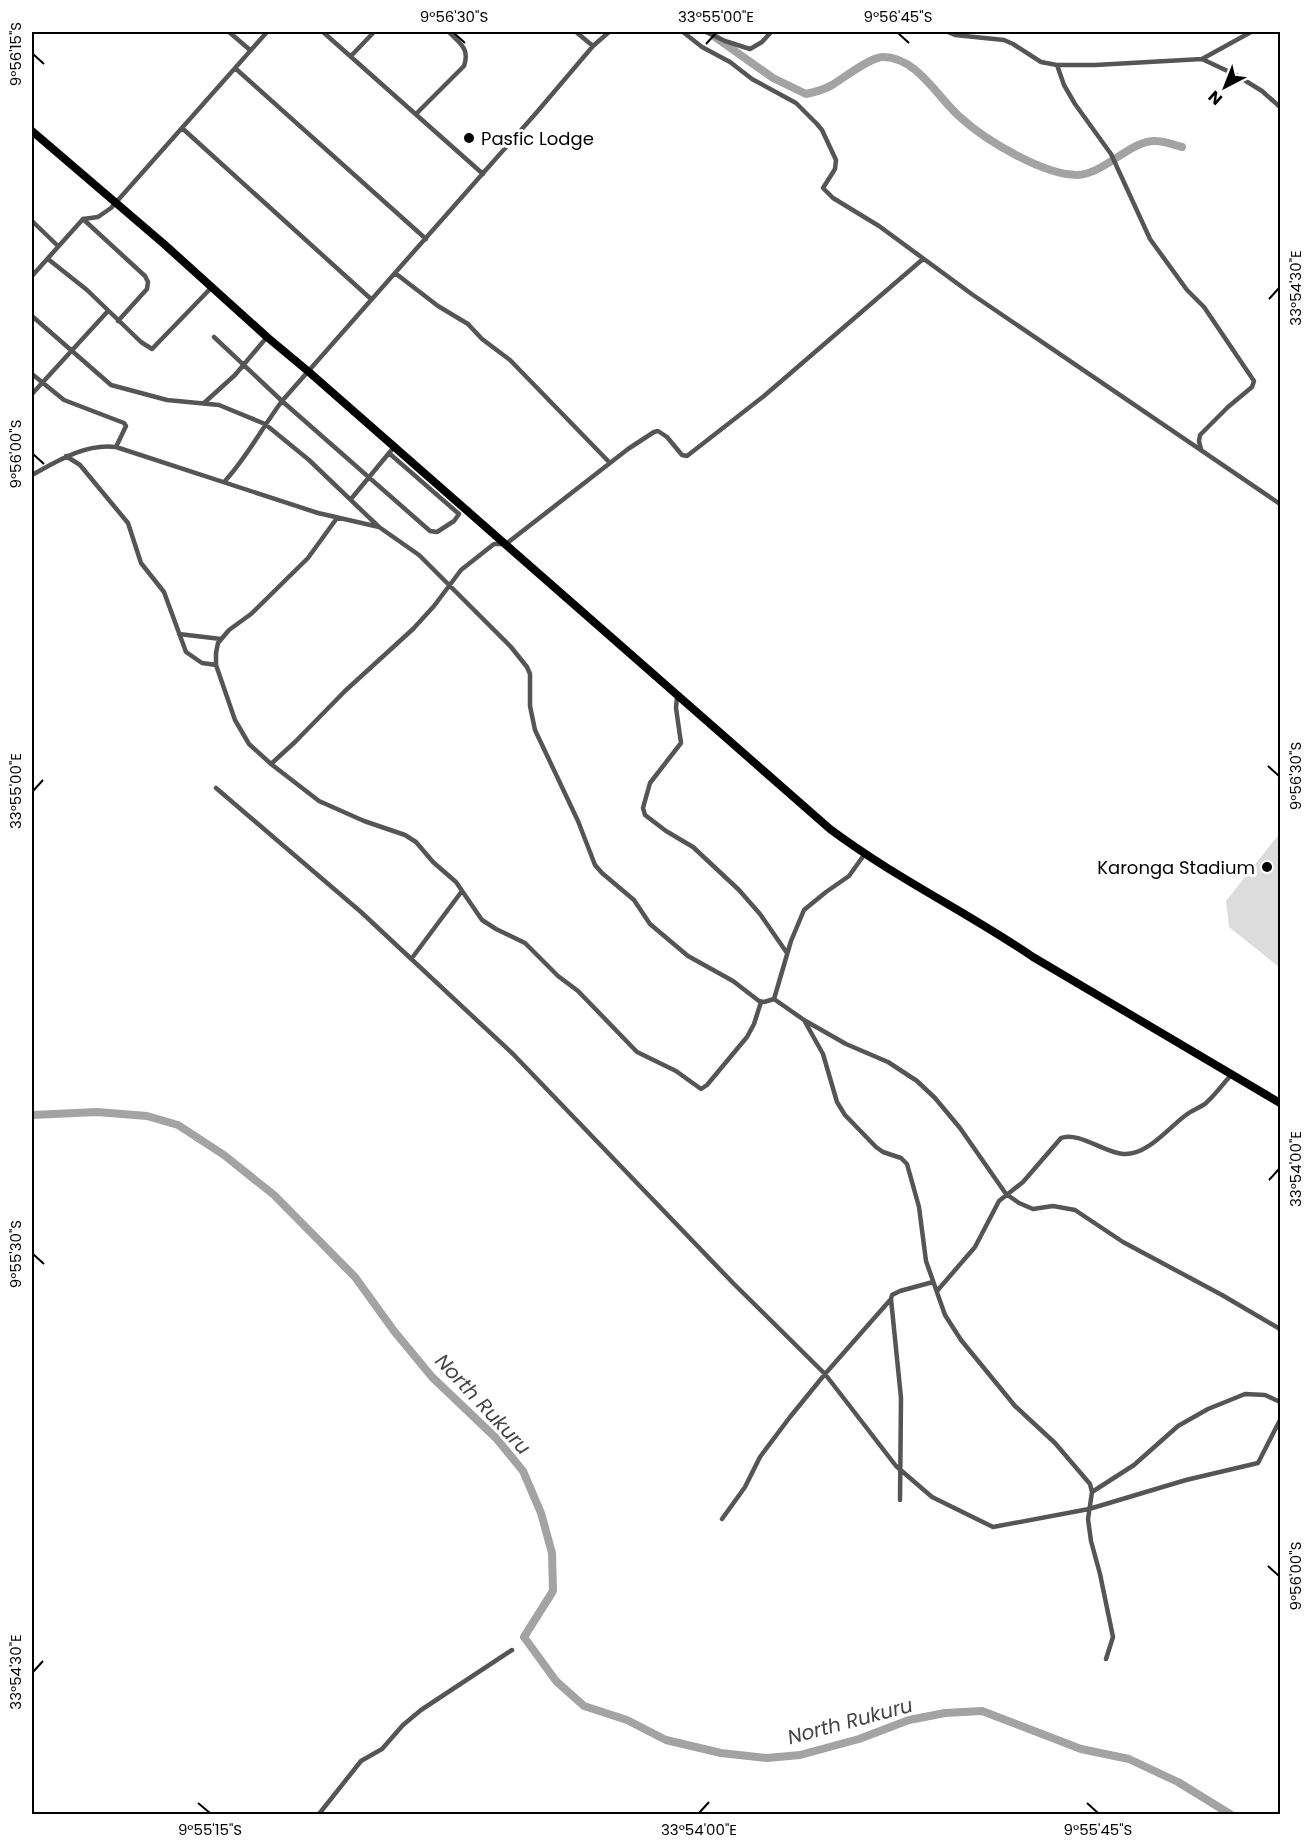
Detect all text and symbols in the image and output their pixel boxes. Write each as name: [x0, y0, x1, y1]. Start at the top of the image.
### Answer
text: 9°56'30"S: [420, 6, 488, 27]
text: 33°55'00"E: [678, 6, 754, 27]
text: 9°56'45"S: [864, 6, 932, 27]
text: 9°56'15"S: [5, 22, 26, 86]
north arrow: [1195, 57, 1255, 117]
text: N: [1203, 85, 1227, 110]
place label: Pasfic Lodge: [481, 126, 594, 151]
marker: Pasfic Lodge: [462, 131, 476, 145]
text: 33°54'30"E: [1285, 250, 1306, 326]
text: 9°56'00"S: [5, 420, 26, 488]
text: 9°56'30"S: [1285, 742, 1306, 810]
text: 33°55'00"E: [5, 753, 26, 829]
place label: Karonga Stadium: [1097, 855, 1255, 880]
marker: Karonga Stadium: [1260, 860, 1274, 874]
text: 33°54'00"E: [1285, 1131, 1306, 1207]
text: 9°55'30"S: [5, 1220, 26, 1288]
water label: North Rukuru: [429, 1347, 537, 1461]
text: 9°56'00"S: [1285, 1542, 1306, 1610]
text: 33°54'30"E: [5, 1634, 26, 1710]
water label: North Rukuru: [784, 1691, 916, 1751]
text: 9°55'15"S: [178, 1819, 242, 1840]
text: 33°54'00"E: [661, 1819, 737, 1840]
text: 9°55'45"S: [1064, 1819, 1132, 1840]

